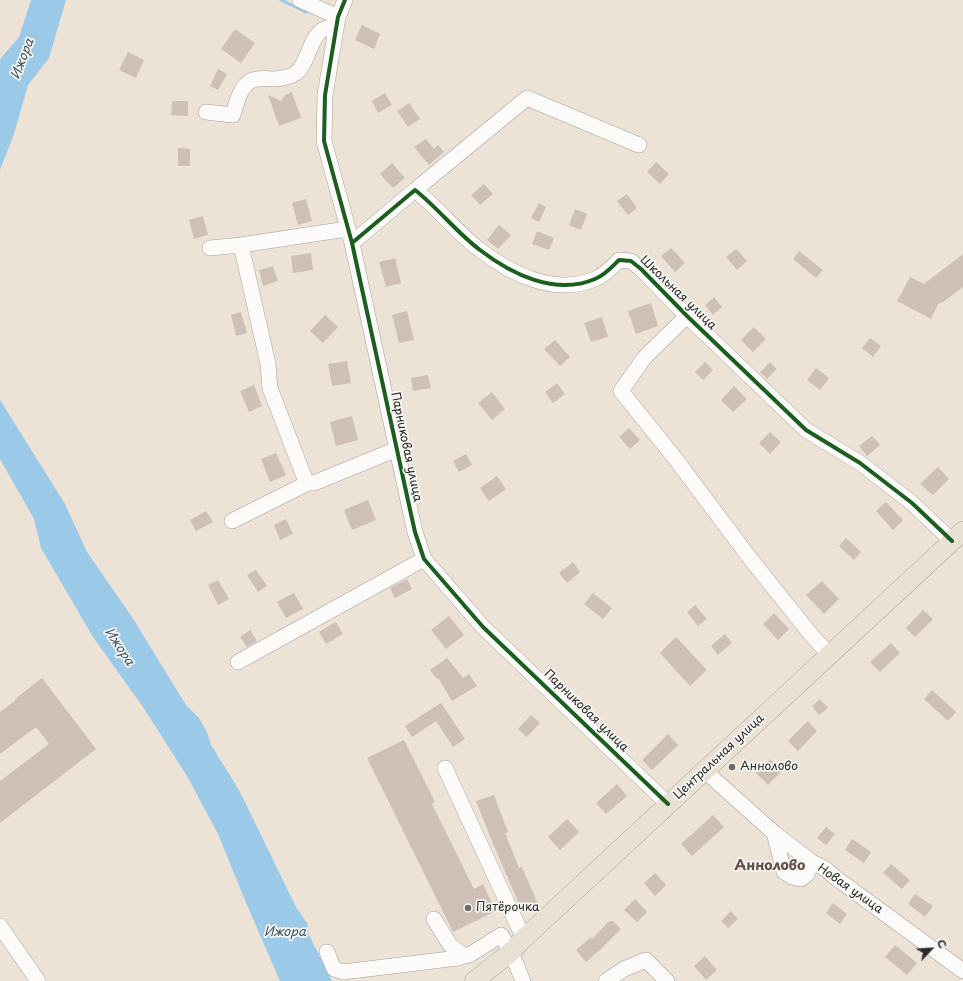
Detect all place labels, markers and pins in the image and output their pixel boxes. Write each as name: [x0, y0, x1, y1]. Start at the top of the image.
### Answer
place label: Аннолово: [740, 760, 798, 774]
marker: Аннолово: [727, 762, 737, 772]
place label: Пятёрочка: [476, 901, 539, 915]
marker: Пятёрочка: [463, 903, 473, 913]

